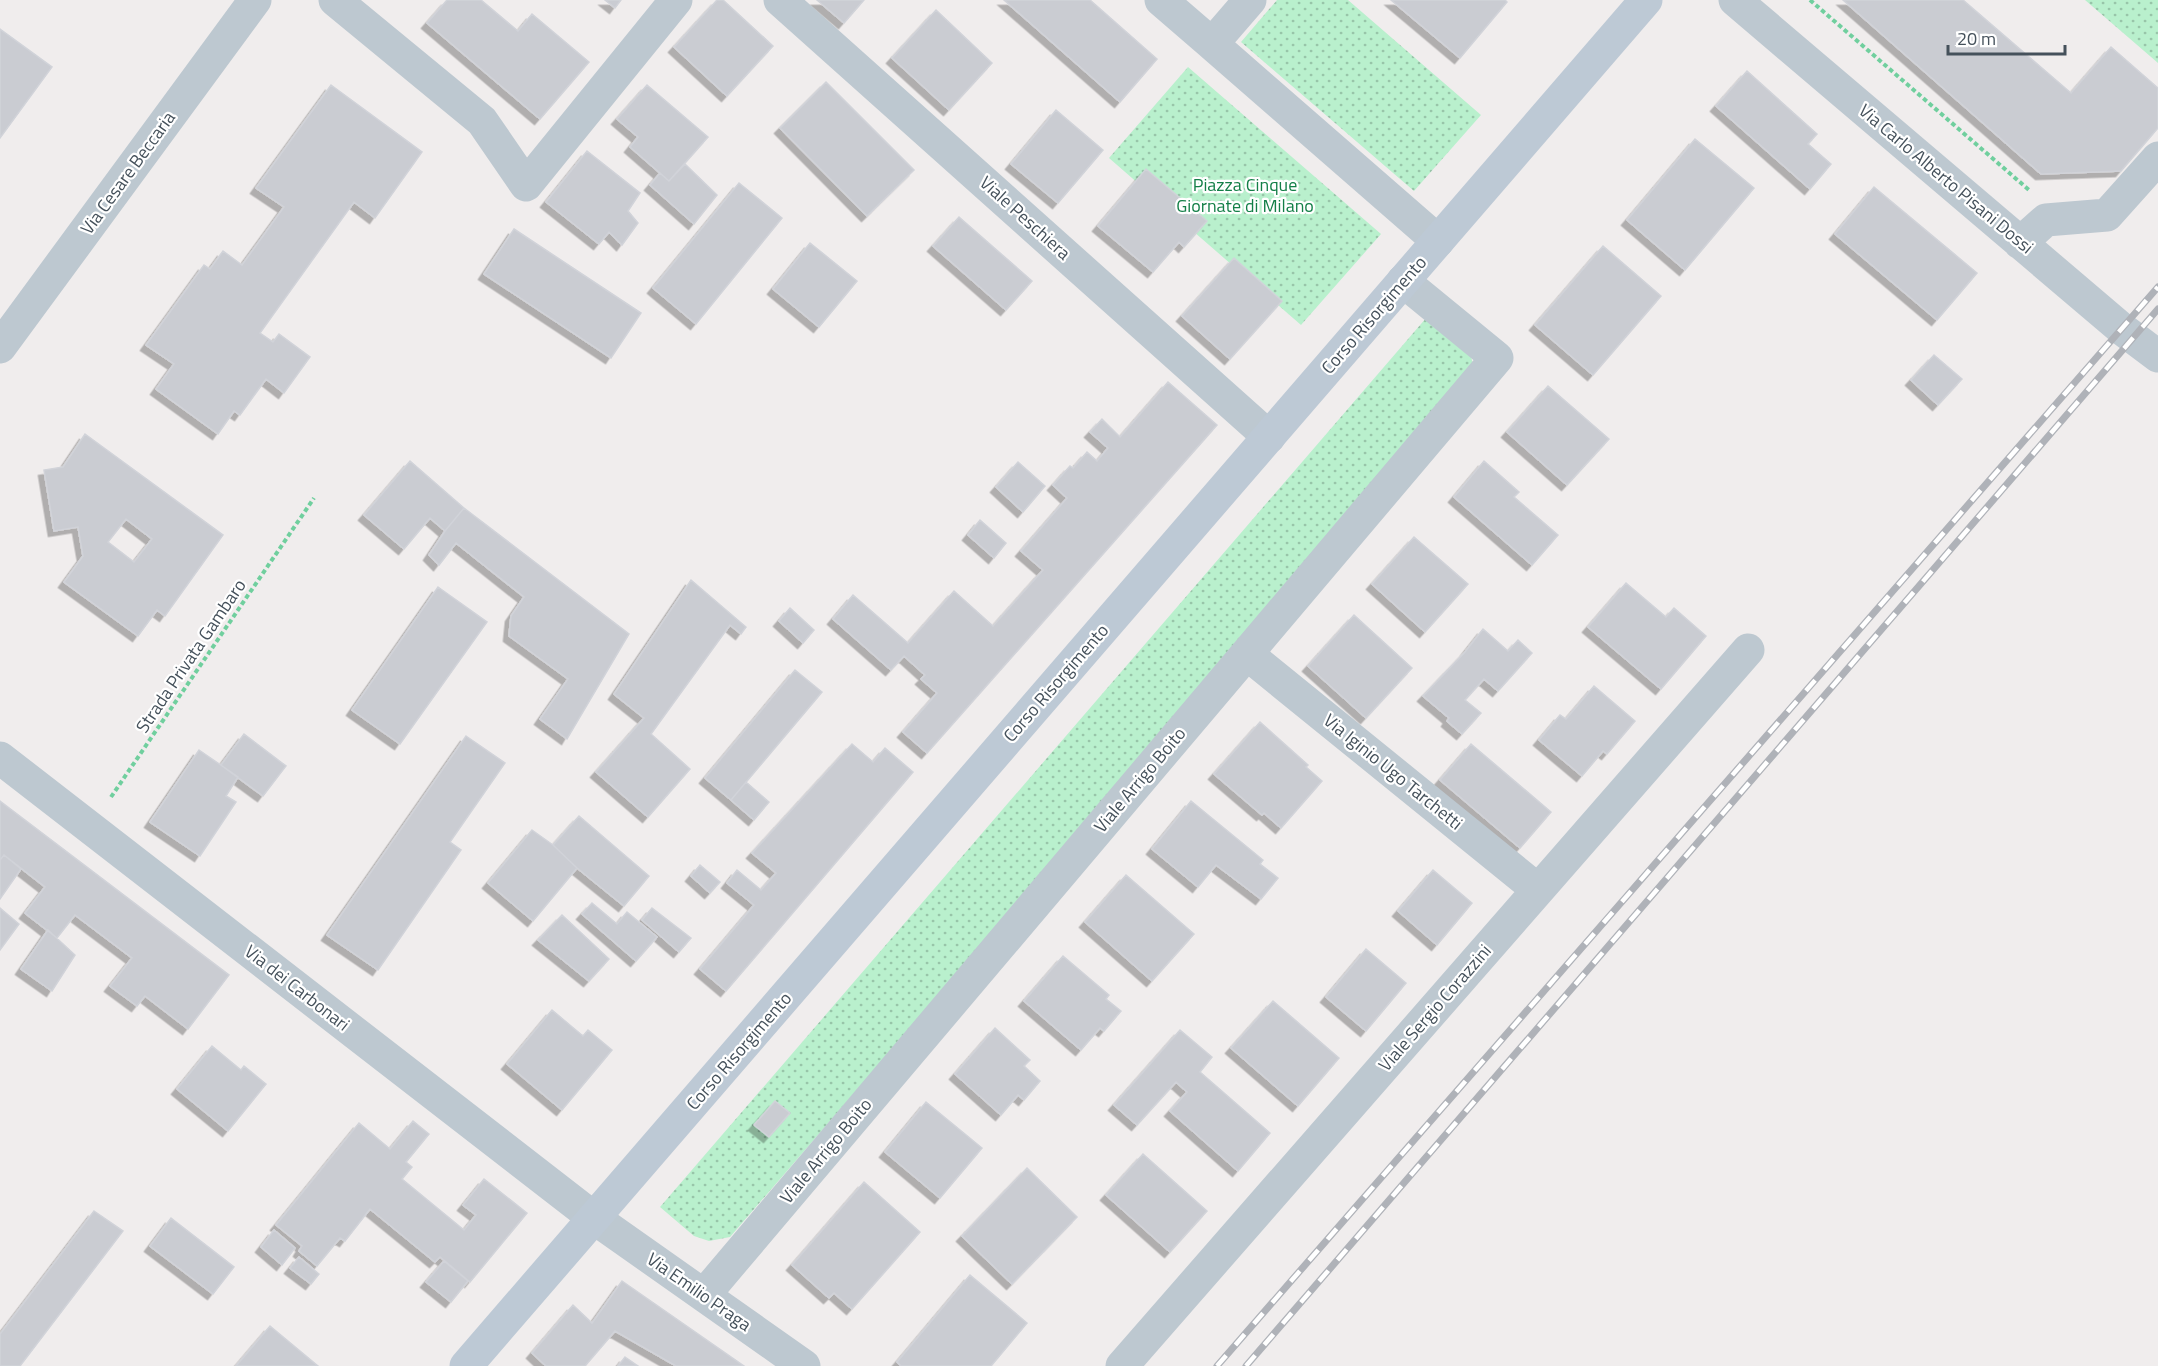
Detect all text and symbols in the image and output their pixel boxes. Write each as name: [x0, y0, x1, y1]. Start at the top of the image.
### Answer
scale bar: [1948, 18, 2065, 56]
text: 20 m: [1957, 25, 1996, 52]
street label: Via Carlo Alberto Pisani Dossi: [1853, 97, 2040, 260]
street label: Via Cesare Beccaria: [74, 105, 182, 240]
street label: Viale Peschiera: [974, 169, 1077, 266]
park label: Piazza Cinque Giornate di Milano: [1176, 171, 1314, 219]
street label: Corso Risorgimento: [1315, 250, 1433, 380]
street label: Strada Privata Gambaro: [129, 573, 252, 738]
street label: Corso Risorgimento: [997, 618, 1115, 748]
street label: Via Iginio Ugo Tarchetti: [1318, 707, 1469, 836]
street label: Viale Arrigo Boito: [1087, 721, 1192, 838]
street label: Via dei Carbonari: [239, 938, 356, 1037]
street label: Viale Sergio Corazzini: [1372, 938, 1497, 1077]
street label: Corso Risorgimento: [680, 986, 798, 1116]
street label: Viale Arrigo Boito: [773, 1092, 878, 1209]
street label: Via Emilio Praga: [642, 1246, 757, 1338]

